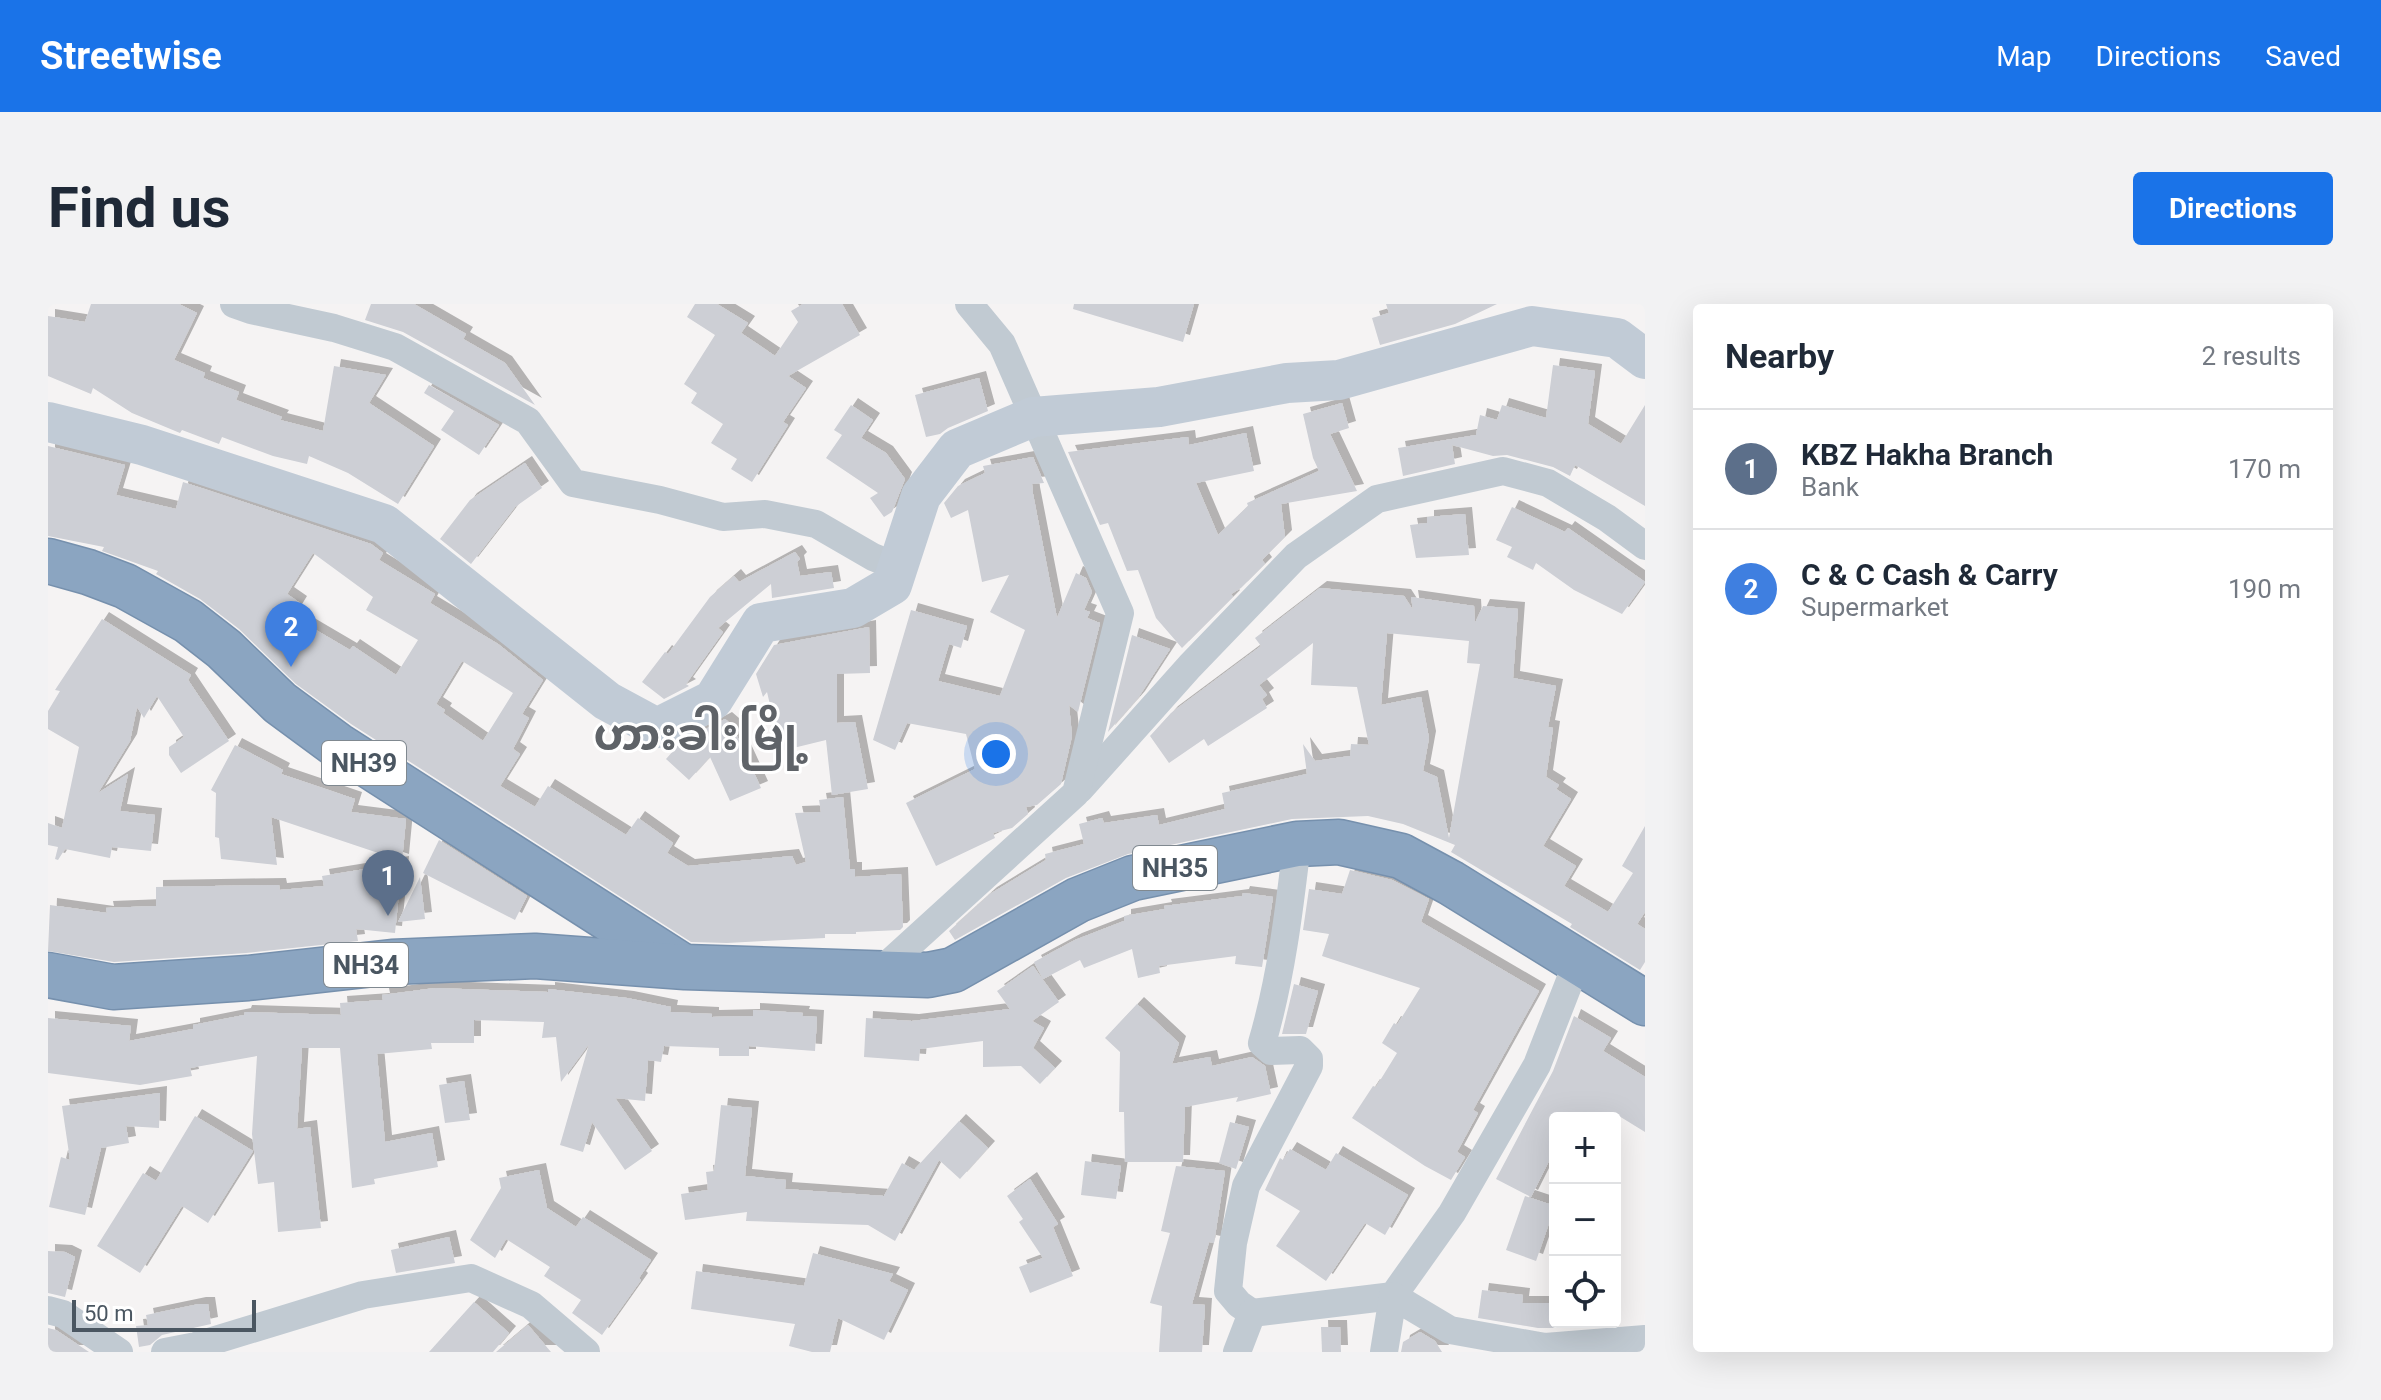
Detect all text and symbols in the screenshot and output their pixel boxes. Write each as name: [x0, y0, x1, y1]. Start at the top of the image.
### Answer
text: Streetwise: [40, 34, 222, 78]
text: Map: [1996, 40, 2052, 73]
text: Directions: [2096, 40, 2221, 73]
text: Saved: [2265, 40, 2341, 73]
button: Directions: [2133, 172, 2333, 245]
text: Find us: [48, 175, 231, 241]
text: Nearby: [1725, 336, 1834, 376]
text: 2 results: [2202, 341, 2301, 371]
text: KBZ Hakha Branch: [1801, 437, 2053, 472]
text: 1: [1744, 454, 1758, 484]
text: 170 m: [2228, 454, 2301, 484]
text: Bank: [1801, 472, 1859, 502]
text: C & C Cash & Carry: [1801, 557, 2058, 592]
text: 2: [1744, 574, 1758, 604]
text: 190 m: [2228, 574, 2301, 604]
text: Supermarket: [1801, 592, 1949, 622]
pin: 2: [265, 601, 317, 667]
district label: ဟားခါးမြို့: [593, 704, 809, 771]
your location: [976, 734, 1016, 774]
road number: NH39: [322, 741, 406, 785]
road number: NH35: [1133, 846, 1217, 890]
pin: 1: [362, 850, 414, 916]
road number: NH34: [324, 943, 408, 987]
map controls: [1549, 1112, 1621, 1328]
button: +: [1549, 1112, 1621, 1184]
button: −: [1549, 1184, 1621, 1256]
button: locate: [1549, 1256, 1621, 1328]
scale bar: [72, 1296, 256, 1332]
text: 50 m: [84, 1301, 133, 1326]

